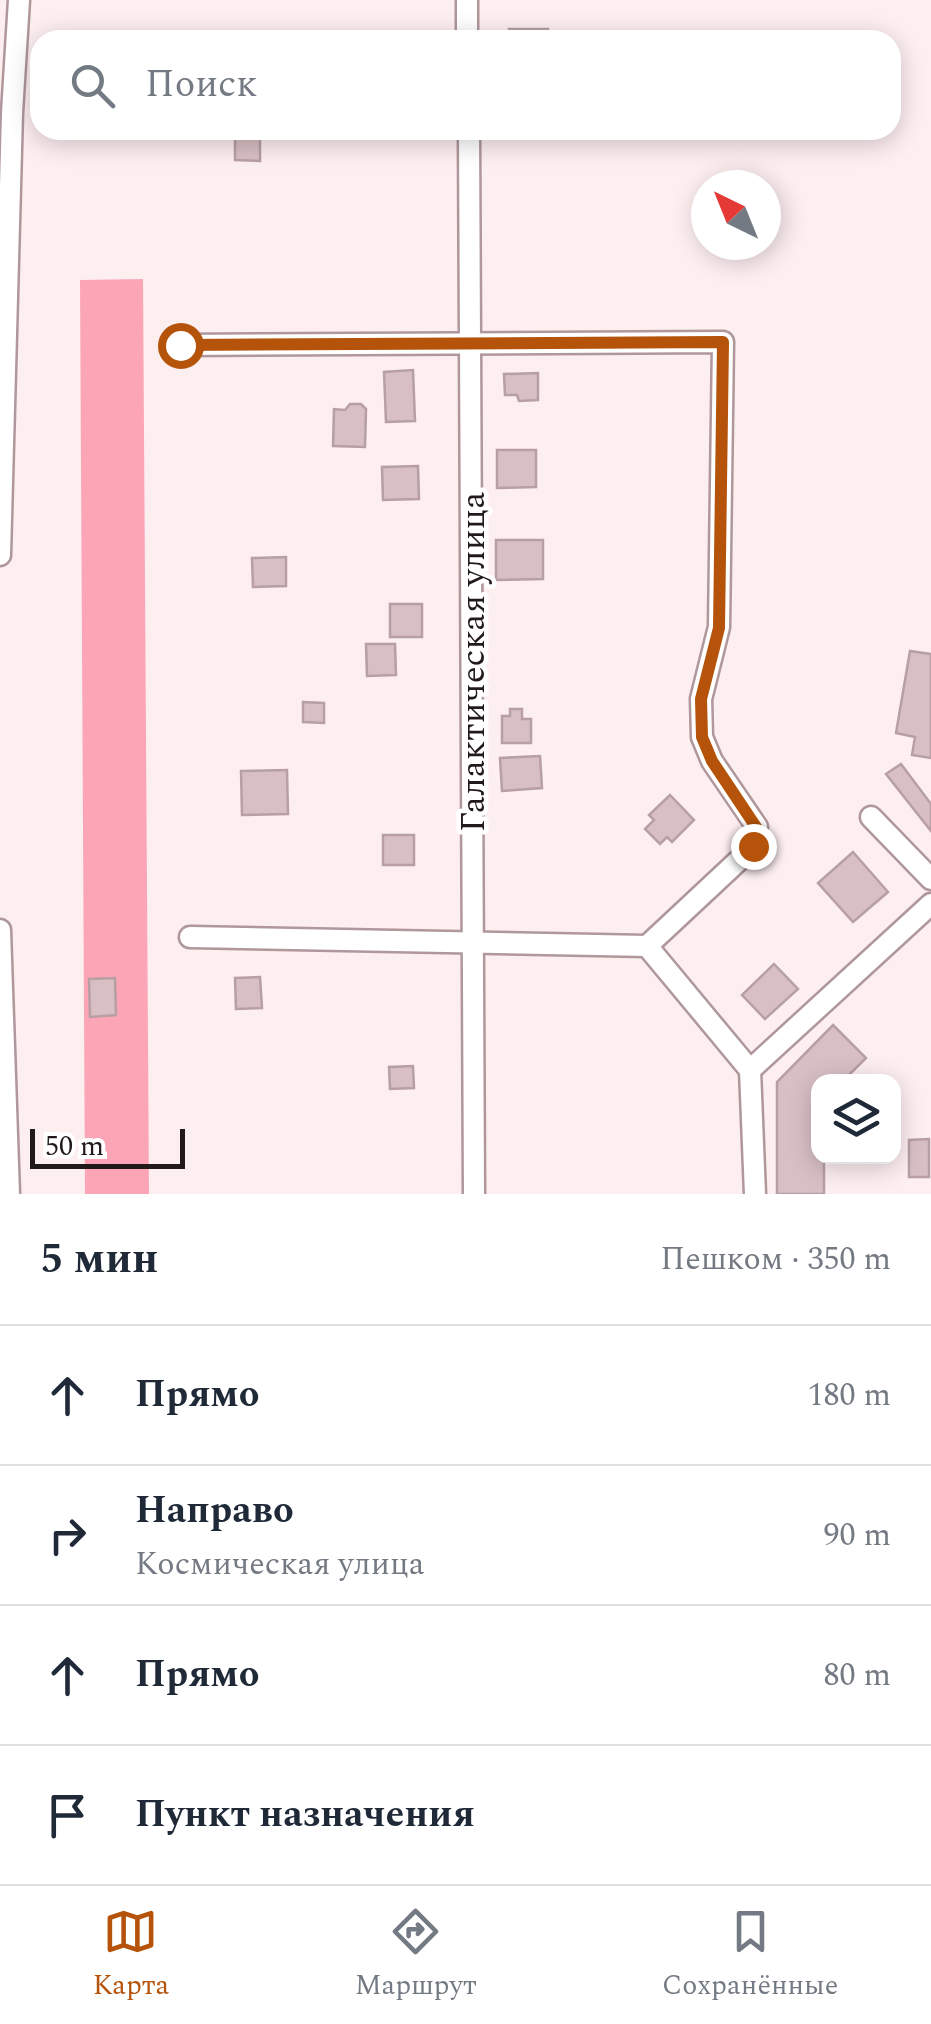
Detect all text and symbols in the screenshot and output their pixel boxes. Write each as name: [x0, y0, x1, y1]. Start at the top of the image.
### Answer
search box: [30, 30, 901, 140]
text: Поиск: [145, 56, 257, 114]
icon: search: [65, 58, 120, 113]
north arrow: [691, 170, 781, 260]
route start: [158, 323, 204, 369]
street label: Галактическая улица: [447, 492, 500, 832]
route end: [731, 824, 777, 870]
map controls: [811, 1074, 901, 1164]
button: layers: [811, 1074, 901, 1164]
scale bar: [30, 1124, 185, 1168]
text: 50 m: [45, 1125, 104, 1168]
text: 5 мин: [40, 1228, 158, 1291]
text: Пешком · 350 m: [660, 1235, 891, 1284]
text: Прямо: [135, 1366, 260, 1424]
icon: ahead: [40, 1368, 95, 1423]
text: 180 m: [807, 1371, 891, 1420]
text: Направо: [135, 1482, 294, 1540]
icon: right: [40, 1508, 95, 1563]
text: 90 m: [823, 1511, 891, 1560]
text: Космическая улица: [135, 1540, 425, 1589]
text: Прямо: [135, 1646, 260, 1704]
icon: ahead: [40, 1648, 95, 1703]
text: 80 m: [823, 1651, 891, 1700]
text: Пункт назначения: [135, 1786, 475, 1844]
icon: arrive: [40, 1788, 95, 1843]
tab: Карта: [93, 1904, 169, 2007]
tab: Маршрут: [355, 1904, 477, 2007]
tab: Сохранённые: [662, 1904, 838, 2007]

